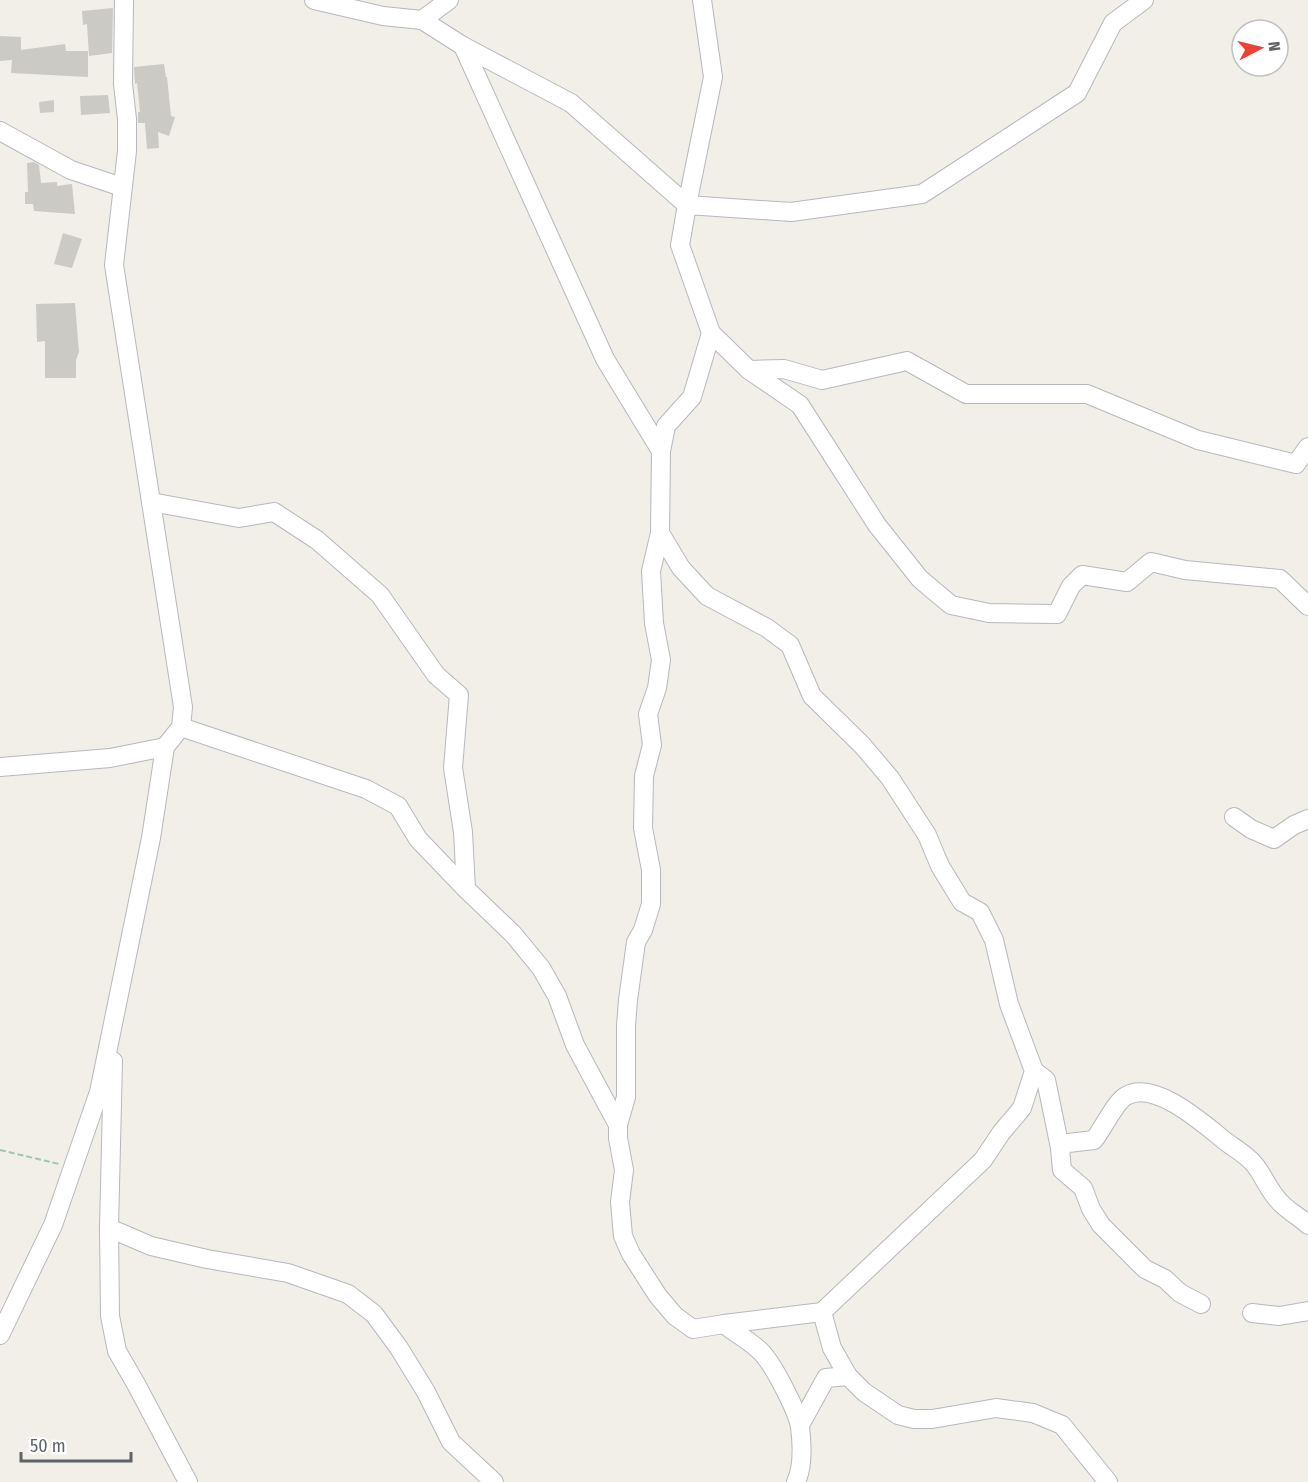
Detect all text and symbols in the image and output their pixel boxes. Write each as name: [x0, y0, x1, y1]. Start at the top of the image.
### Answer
north arrow: [1230, 18, 1290, 78]
text: N: [1264, 40, 1284, 52]
scale bar: [21, 1425, 130, 1463]
text: 50 m: [30, 1435, 66, 1457]

